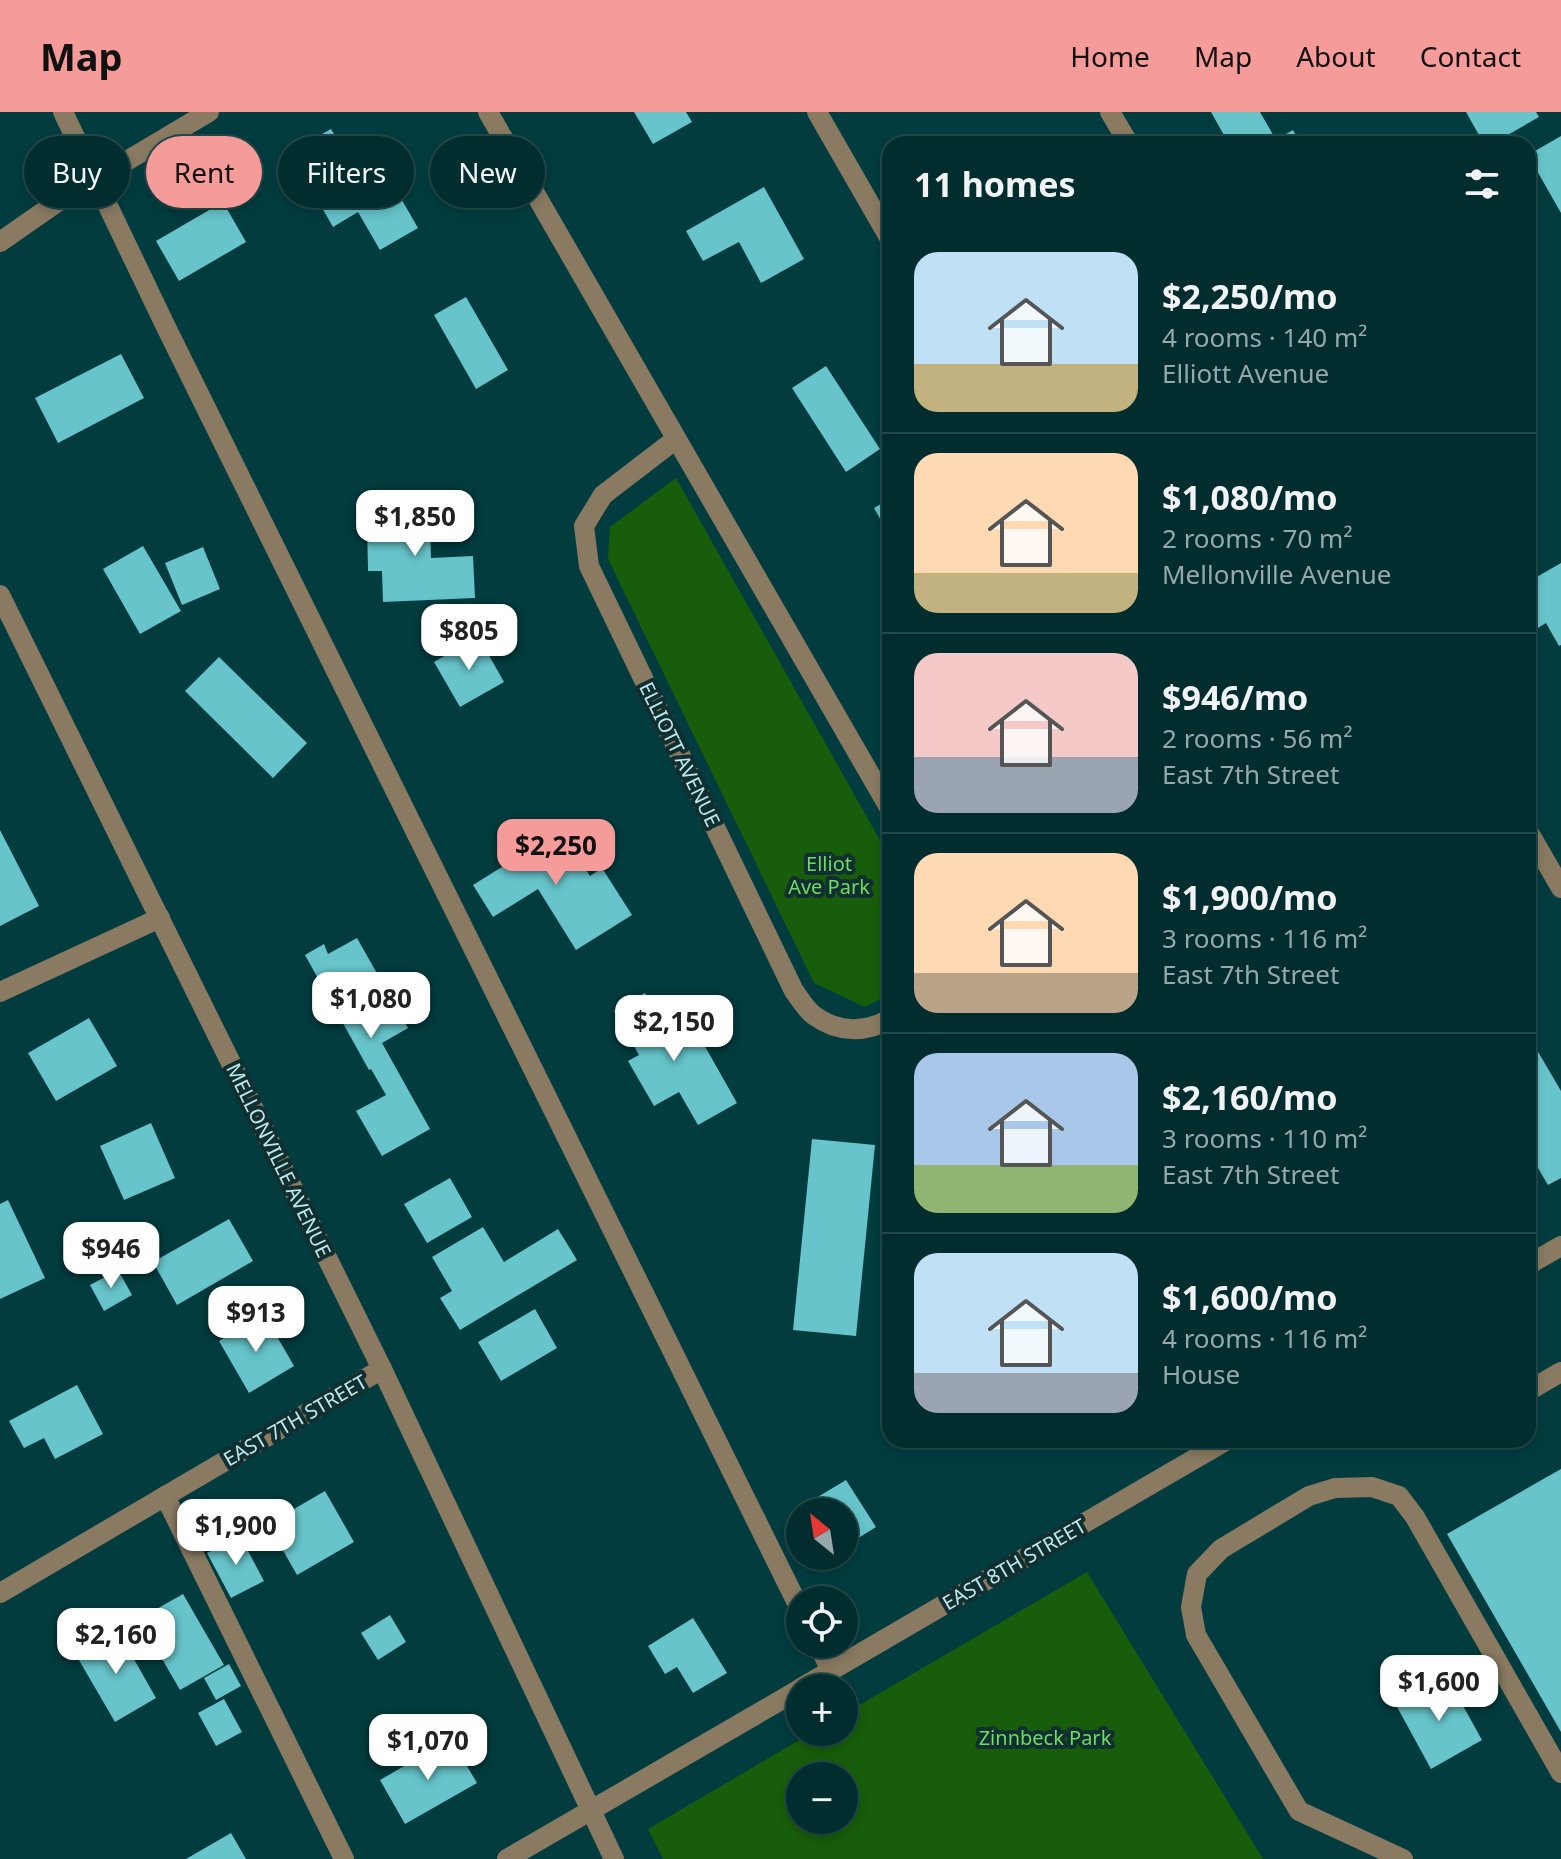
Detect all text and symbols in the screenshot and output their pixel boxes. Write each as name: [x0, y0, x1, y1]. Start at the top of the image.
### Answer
text: Map: [40, 30, 123, 82]
text: Home: [1070, 37, 1150, 75]
text: Map: [1194, 37, 1252, 75]
text: About: [1296, 37, 1376, 75]
text: Contact: [1420, 37, 1521, 75]
chip: Buy: [24, 136, 130, 208]
chip: Rent: [146, 136, 262, 208]
chip: Filters: [278, 136, 414, 208]
chip: New: [430, 136, 545, 208]
text: 11 homes: [914, 161, 1076, 207]
icon: filters: [1460, 162, 1504, 206]
text: $2,250/mo: [1162, 273, 1337, 319]
icon: home: [978, 284, 1074, 380]
text: 4 rooms · 140 m²: [1162, 319, 1367, 355]
text: Elliott Avenue: [1162, 355, 1329, 391]
text: $1,080/mo: [1162, 474, 1337, 520]
icon: home: [978, 485, 1074, 581]
pin: $1,850: [350, 490, 480, 558]
text: $1,850: [374, 498, 456, 534]
text: 2 rooms · 70 m²: [1162, 520, 1352, 556]
text: Mellonville Avenue: [1162, 556, 1392, 592]
pin: $805: [422, 604, 516, 672]
text: $805: [439, 612, 499, 648]
text: $946/mo: [1162, 674, 1308, 720]
street label: ELLIOTT AVENUE: [633, 677, 727, 831]
icon: home: [978, 685, 1074, 781]
text: 2 rooms · 56 m²: [1162, 720, 1352, 756]
text: East 7th Street: [1162, 756, 1339, 792]
pin: $2,250: [491, 819, 621, 887]
text: $2,250: [515, 827, 597, 863]
park label: Elliot Ave Park: [788, 850, 870, 900]
text: $1,900/mo: [1162, 874, 1337, 920]
icon: home: [978, 885, 1074, 981]
text: 3 rooms · 116 m²: [1162, 920, 1367, 956]
text: East 7th Street: [1162, 956, 1339, 992]
pin: $1,080: [306, 972, 436, 1040]
text: $1,080: [330, 980, 412, 1016]
pin: $2,150: [609, 995, 739, 1063]
text: $2,150: [633, 1003, 715, 1039]
street label: MELLONVILLE AVENUE: [220, 1058, 338, 1262]
text: $2,160/mo: [1162, 1074, 1337, 1120]
icon: home: [978, 1085, 1074, 1181]
text: 3 rooms · 110 m²: [1162, 1120, 1367, 1156]
text: East 7th Street: [1162, 1156, 1339, 1192]
pin: $946: [64, 1222, 158, 1290]
text: $946: [81, 1230, 141, 1266]
text: $1,600/mo: [1162, 1274, 1337, 1320]
icon: home: [978, 1285, 1074, 1381]
pin: $913: [209, 1286, 303, 1354]
text: $913: [226, 1294, 286, 1330]
text: 4 rooms · 116 m²: [1162, 1320, 1367, 1356]
text: House: [1162, 1356, 1240, 1392]
street label: EAST 7TH STREET: [218, 1368, 372, 1472]
north arrow: [786, 1498, 858, 1570]
map controls: [786, 1498, 858, 1834]
pin: $1,900: [171, 1499, 301, 1567]
text: $1,900: [195, 1507, 277, 1543]
street label: EAST 8TH STREET: [937, 1512, 1091, 1616]
button: locate: [786, 1586, 858, 1658]
pin: $2,160: [51, 1608, 181, 1676]
text: $2,160: [75, 1616, 157, 1652]
pin: $1,600: [1374, 1655, 1504, 1723]
text: $1,600: [1398, 1663, 1480, 1699]
button: +: [786, 1674, 858, 1746]
pin: $1,070: [363, 1714, 493, 1782]
text: $1,070: [387, 1722, 469, 1758]
park label: Zinnbeck Park: [979, 1724, 1112, 1751]
button: −: [786, 1762, 858, 1834]

